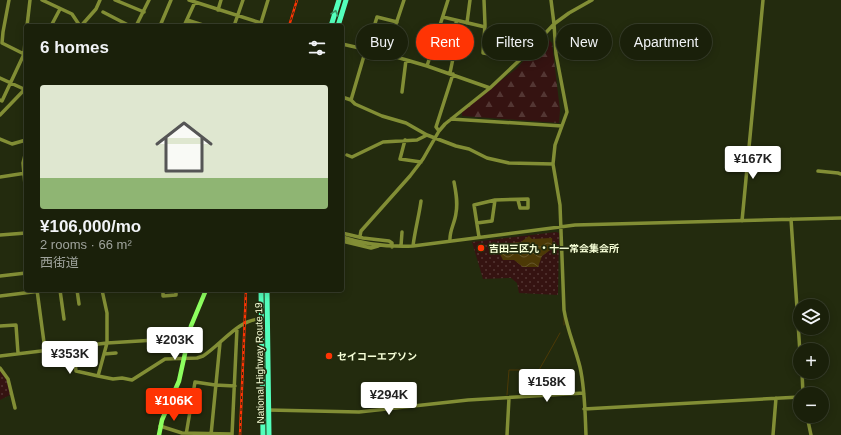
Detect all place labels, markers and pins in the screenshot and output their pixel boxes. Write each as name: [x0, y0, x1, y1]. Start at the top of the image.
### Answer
pin: ¥167K: [725, 146, 781, 180]
marker: 吉田三区九・十一常会集会所: [476, 243, 486, 253]
place label: 吉田三区九・十一常会集会所: [489, 243, 619, 254]
pin: ¥203K: [147, 327, 203, 361]
pin: ¥353K: [42, 341, 98, 375]
marker: セイコーエプソン: [324, 351, 334, 361]
place label: セイコーエプソン: [337, 351, 417, 362]
pin: ¥158K: [519, 369, 575, 403]
pin: ¥294K: [361, 382, 417, 416]
pin: ¥106K: [146, 388, 202, 422]

